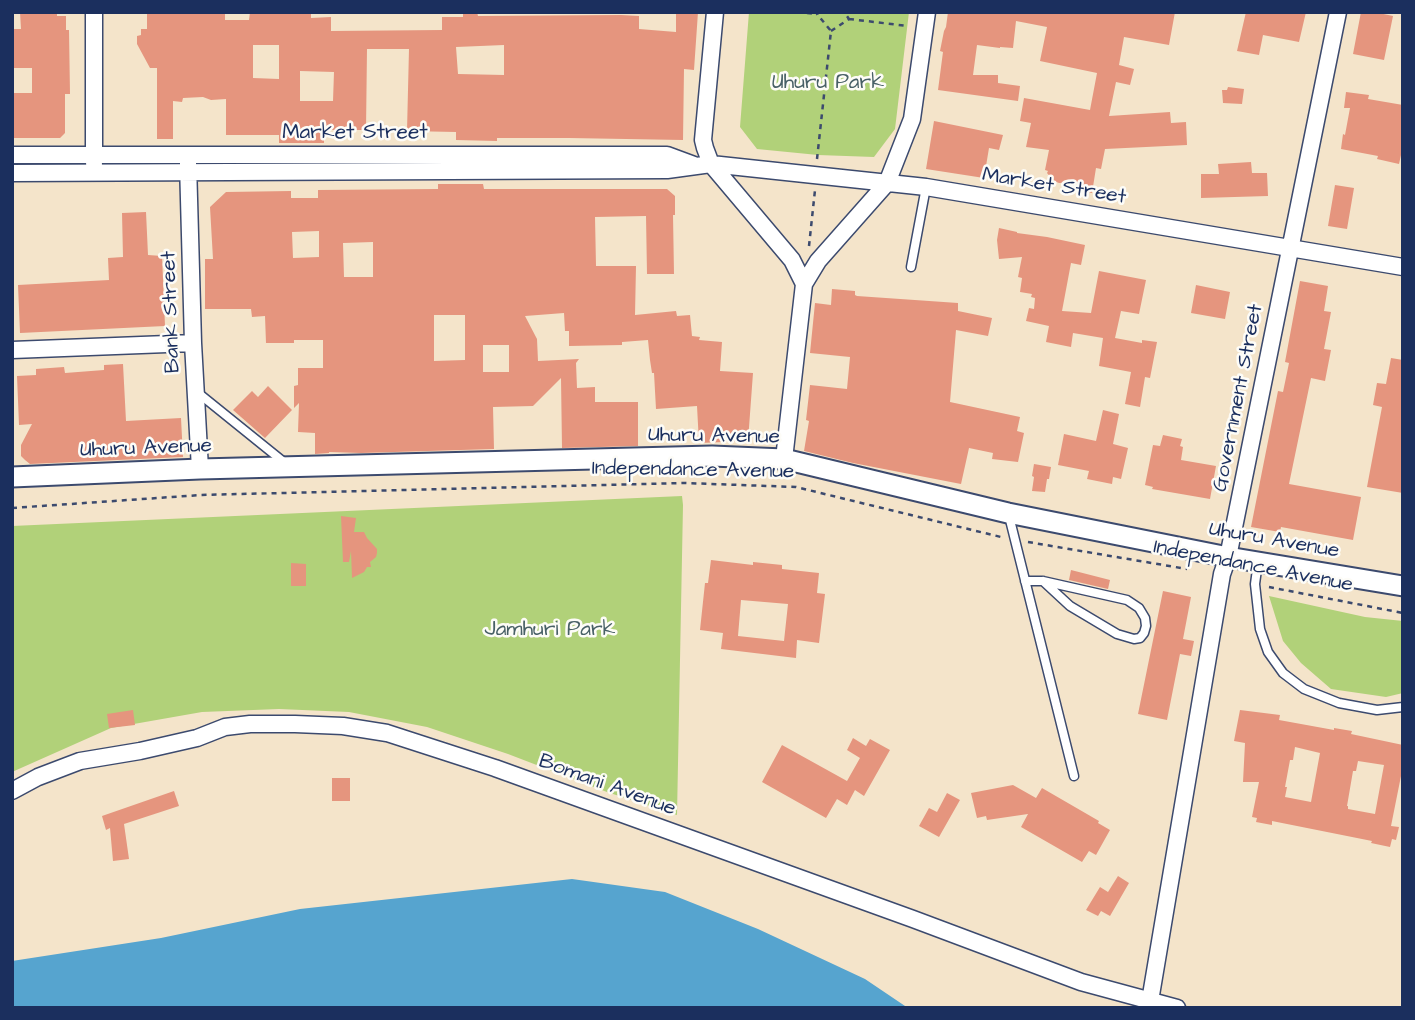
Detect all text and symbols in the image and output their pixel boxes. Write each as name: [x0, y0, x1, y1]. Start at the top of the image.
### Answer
park label: Uhuru Park: [772, 71, 884, 97]
street label: Market Street: [282, 121, 428, 147]
street label: Market Street: [980, 163, 1128, 211]
street label: Bank Street: [157, 250, 187, 374]
street label: Government Street: [1208, 302, 1270, 494]
street label: Uhuru Avenue: [648, 423, 780, 451]
street label: Uhuru Avenue: [80, 434, 212, 464]
street label: Independance Avenue: [591, 457, 795, 485]
street label: Uhuru Avenue: [1207, 517, 1341, 565]
street label: Independance Avenue: [1151, 535, 1355, 599]
park label: Jamhuri Park: [485, 618, 615, 644]
street label: Bomani Avenue: [535, 750, 679, 822]

